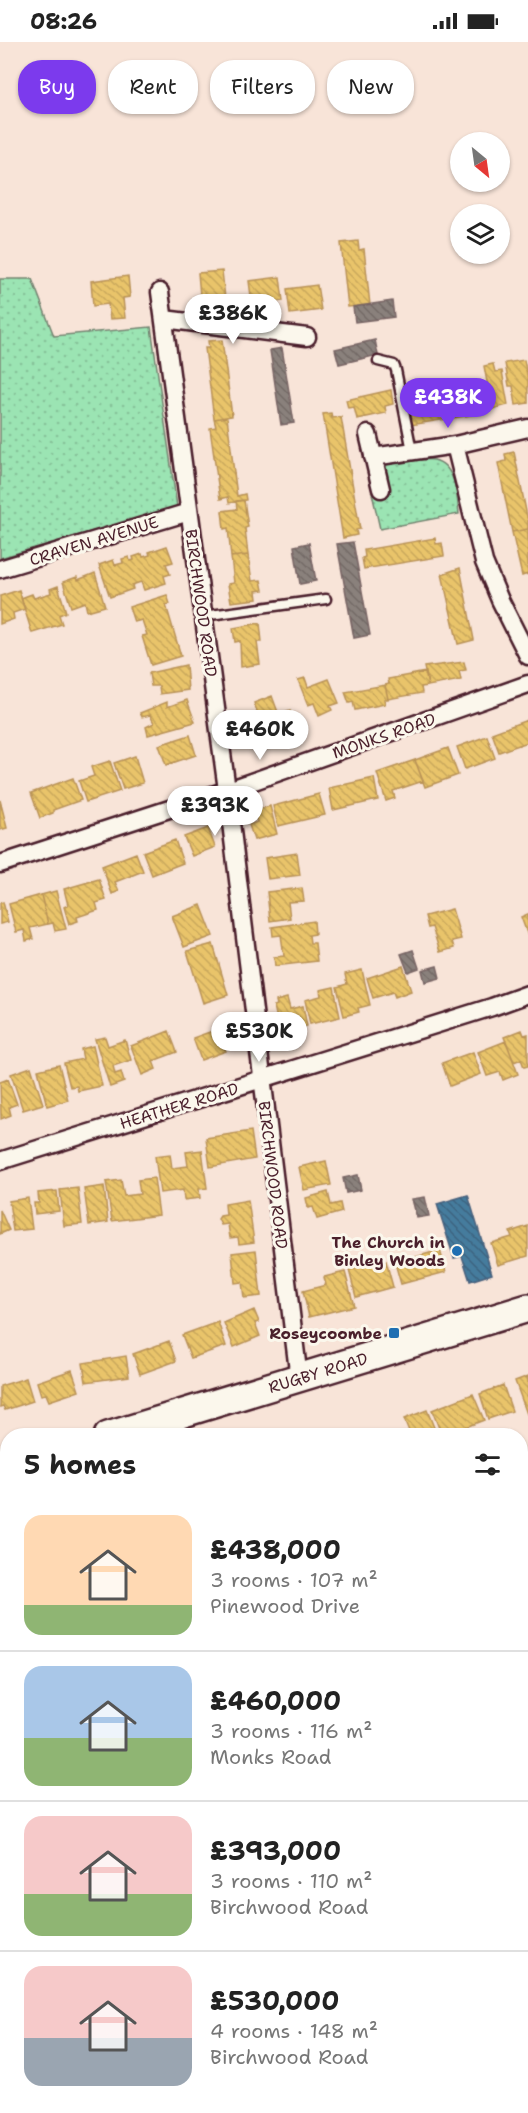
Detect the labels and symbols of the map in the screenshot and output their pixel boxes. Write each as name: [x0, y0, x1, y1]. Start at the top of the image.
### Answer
north arrow: [450, 132, 510, 192]
pin: £386K: [191, 294, 275, 345]
pin: £438K: [406, 378, 490, 429]
street label: CRAVEN AVENUE: [27, 511, 161, 571]
street label: BIRCHWOOD ROAD: [180, 528, 222, 678]
street label: MONKS ROAD: [330, 709, 438, 763]
pin: £460K: [218, 710, 302, 761]
pin: £393K: [173, 786, 257, 837]
pin: £530K: [217, 1012, 301, 1063]
street label: HEATHER ROAD: [117, 1078, 241, 1134]
street label: BIRCHWOOD ROAD: [254, 1100, 292, 1250]
place label: The Church in Binley Woods: [332, 1232, 445, 1271]
marker: The Church in Binley Woods: [450, 1244, 464, 1258]
place label: Roseycoombe: [269, 1323, 382, 1344]
marker: Roseycoombe: [387, 1326, 401, 1340]
street label: RUGBY ROAD: [266, 1348, 370, 1398]

